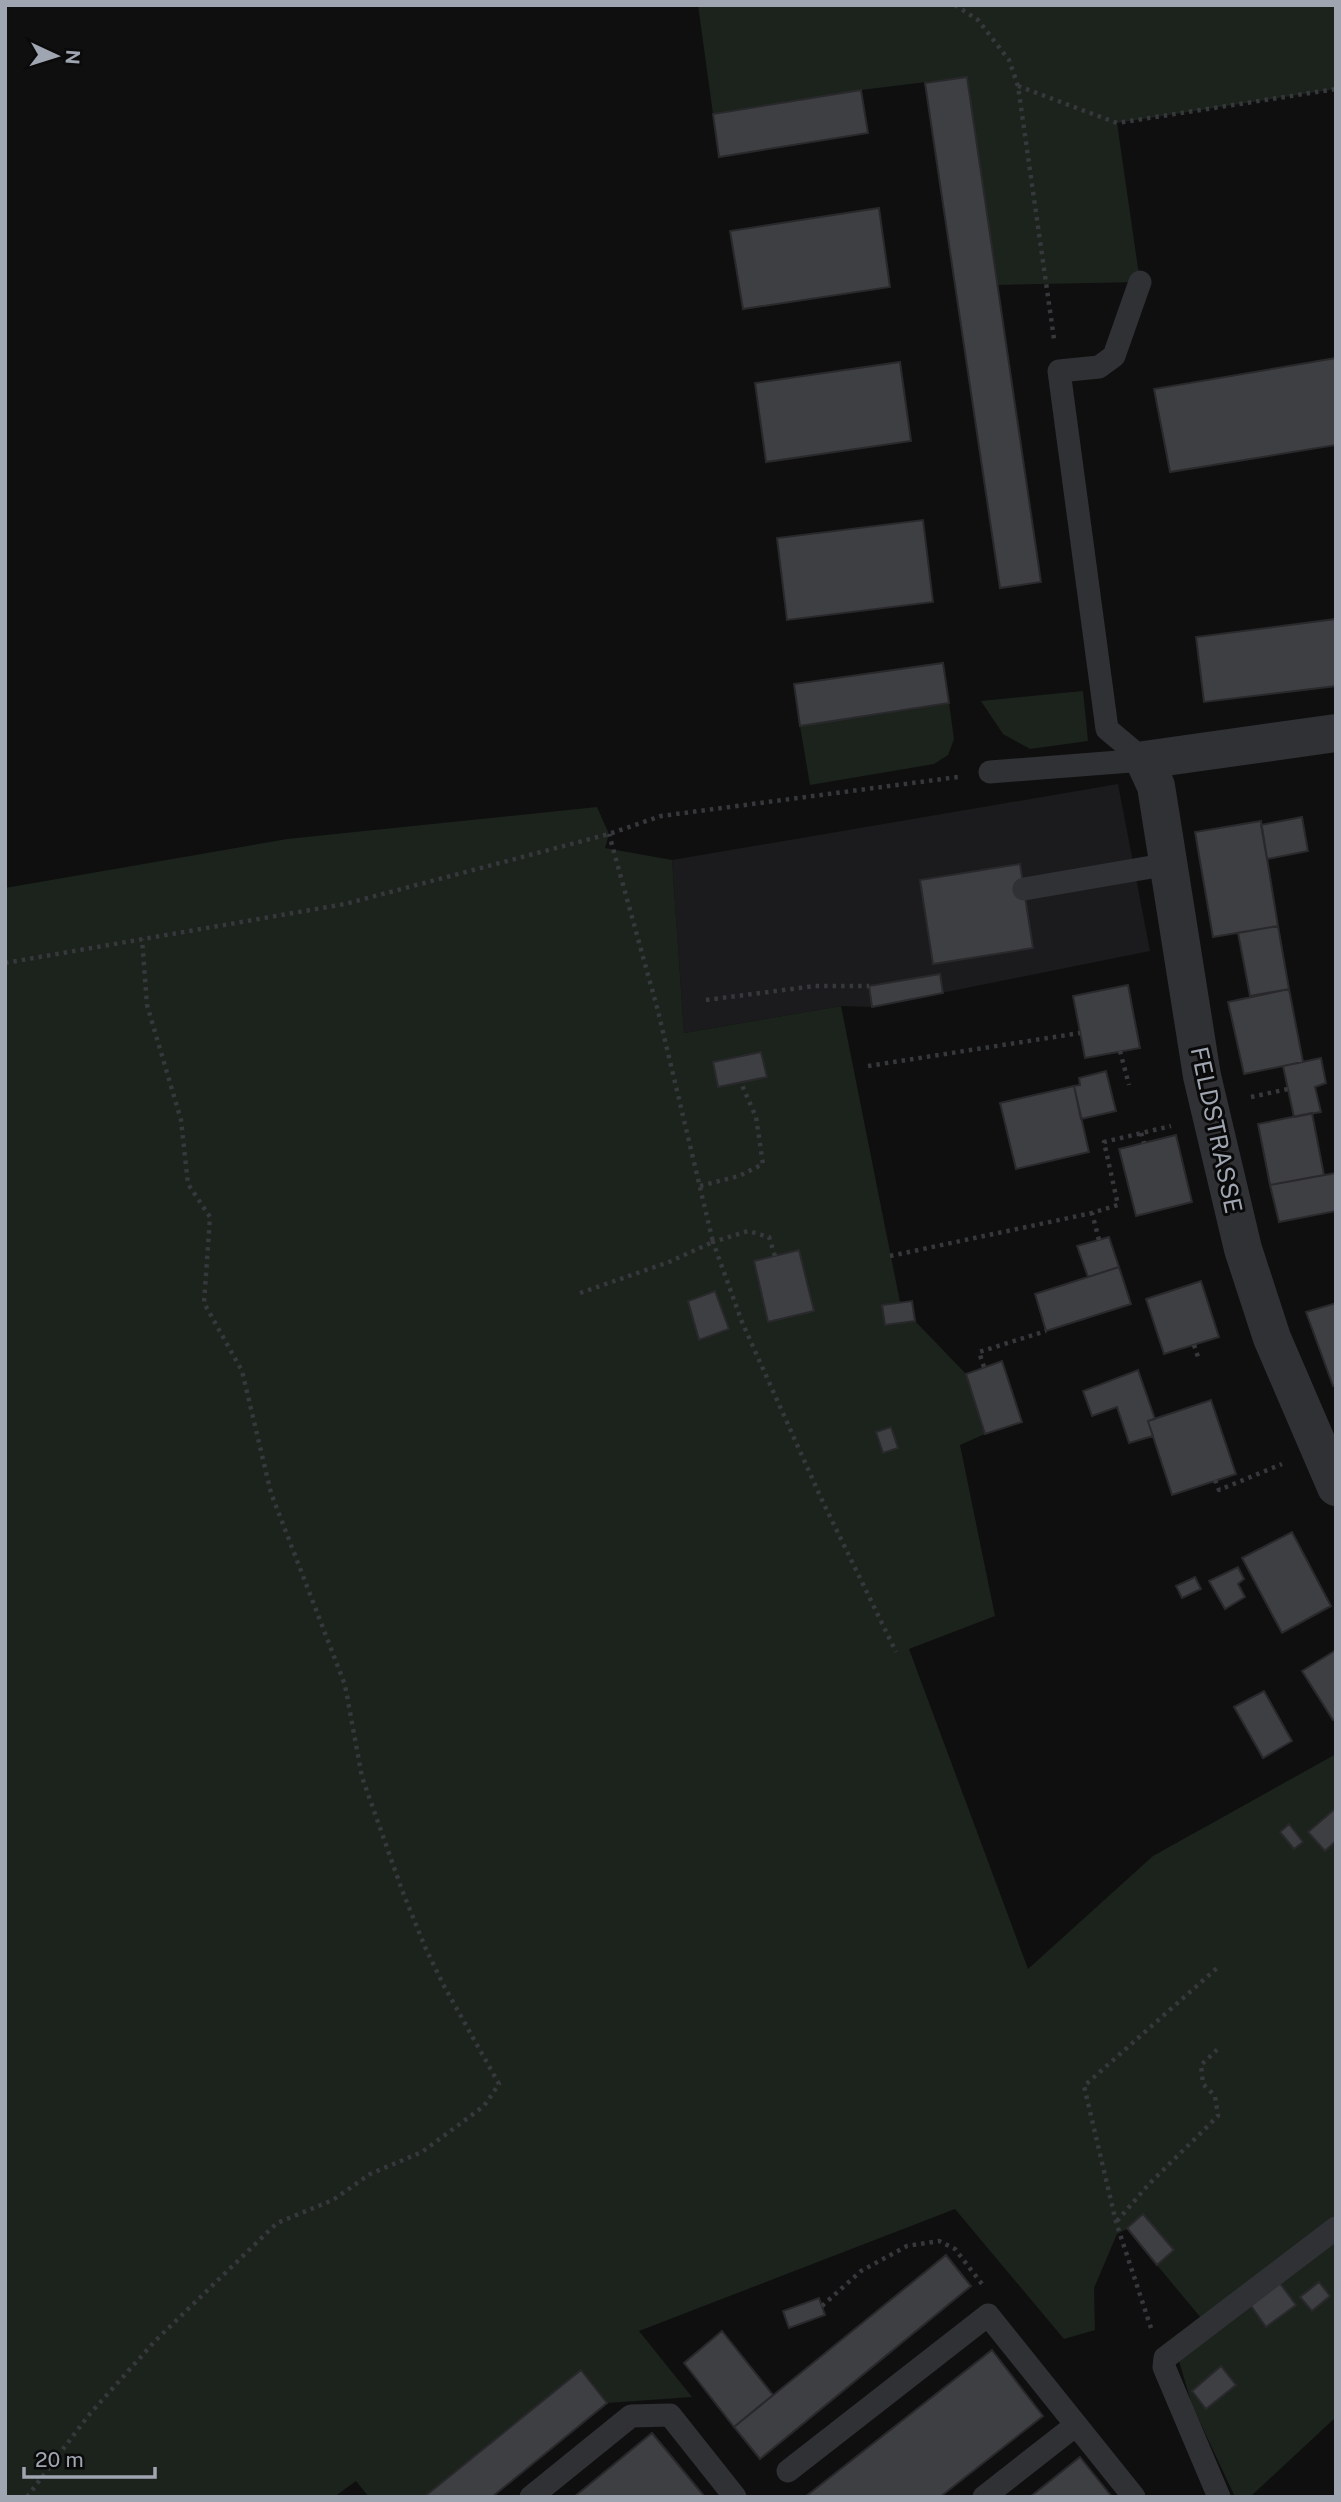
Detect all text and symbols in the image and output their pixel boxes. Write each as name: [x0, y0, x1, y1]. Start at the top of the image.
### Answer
north arrow: [21, 21, 91, 91]
text: N: [61, 49, 84, 65]
street label: FELDSTRASSE: [1186, 1044, 1248, 1216]
scale bar: [24, 2436, 156, 2480]
text: 20 m: [35, 2447, 84, 2472]

